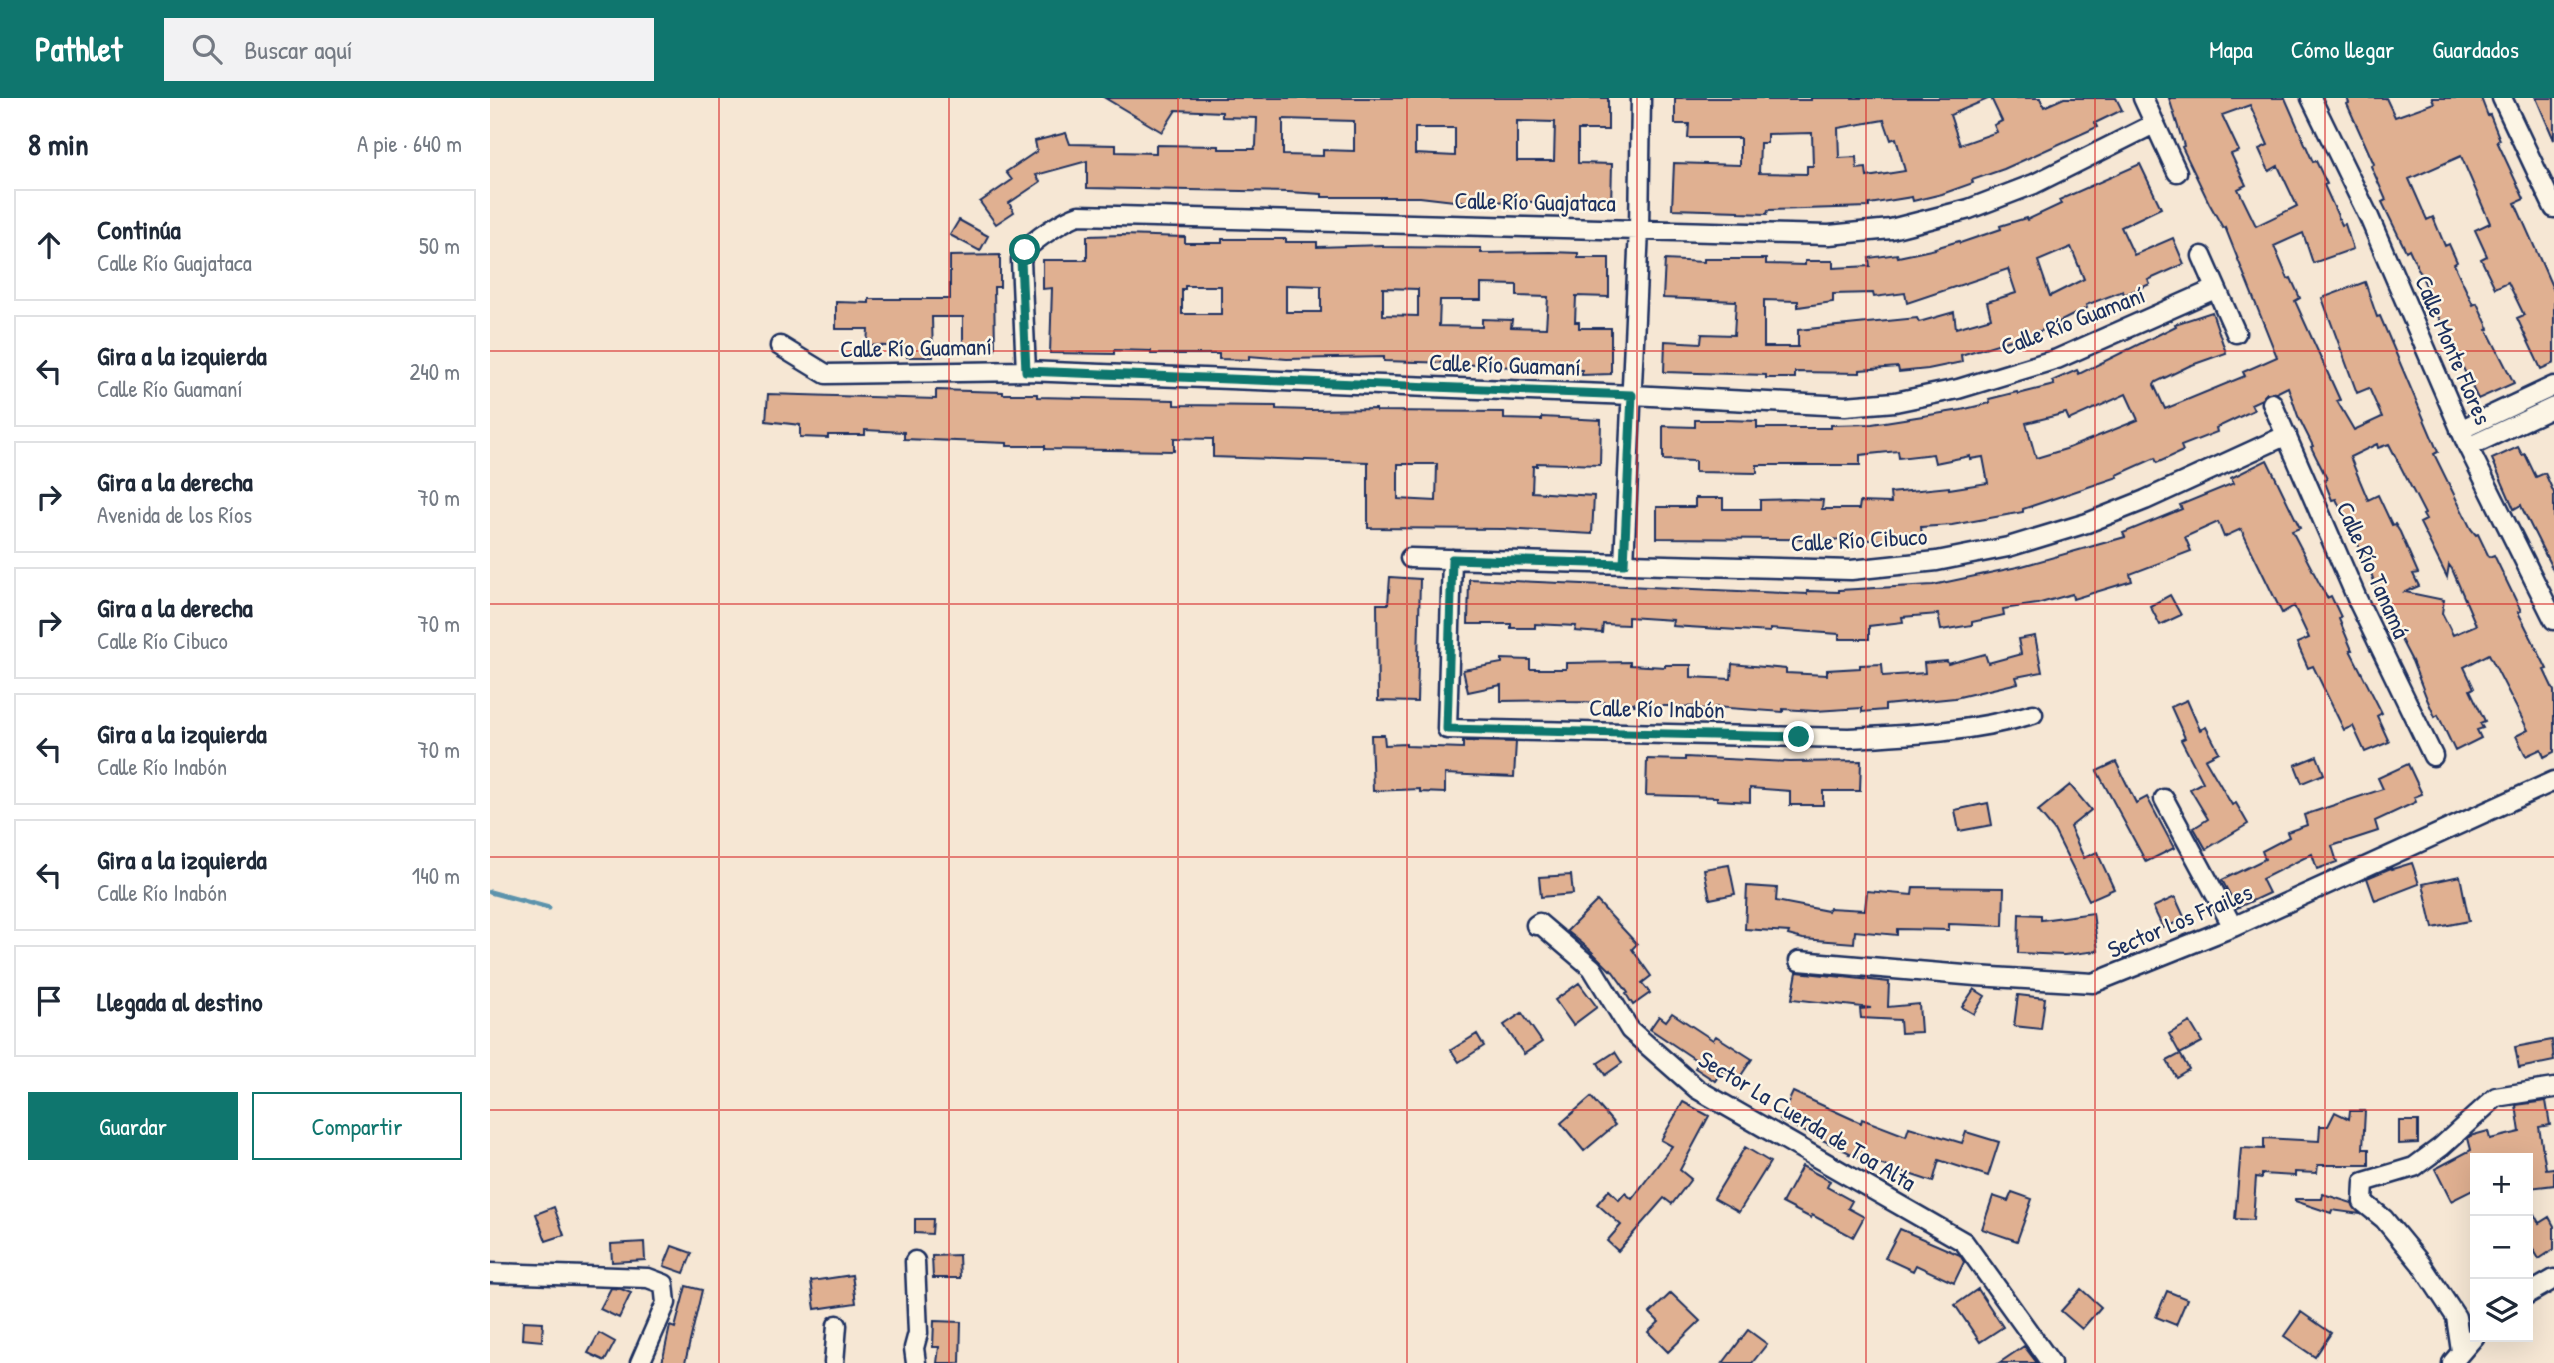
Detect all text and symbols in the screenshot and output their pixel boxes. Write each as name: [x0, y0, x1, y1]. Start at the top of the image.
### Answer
search box: [164, 18, 654, 81]
text: Pathlet: [35, 27, 122, 71]
icon: search: [188, 30, 226, 68]
text: Buscar aquí: [244, 32, 353, 67]
text: Mapa: [2209, 33, 2253, 65]
text: Cómo llegar: [2291, 33, 2394, 65]
text: Guardados: [2432, 33, 2519, 65]
text: 8 min: [28, 124, 89, 164]
text: A pie · 640 m: [357, 128, 462, 159]
street label: Calle Río Guajataca: [1454, 184, 1616, 218]
text: Continúa: [97, 212, 181, 247]
icon: ahead: [30, 226, 68, 264]
text: 50 m: [419, 230, 460, 261]
route start: [1009, 234, 1040, 265]
text: Calle Río Guajataca: [97, 247, 252, 278]
street label: Calle Monte Flores: [2408, 270, 2500, 429]
street label: Calle Río Guamaní: [1996, 278, 2149, 362]
street label: Calle Río Guamaní: [840, 330, 992, 364]
text: Gira a la izquierda: [97, 338, 267, 373]
street label: Calle Río Guamaní: [1429, 345, 1582, 383]
icon: left: [30, 352, 68, 390]
text: 240 m: [409, 356, 460, 387]
text: Calle Río Guamaní: [97, 373, 243, 404]
text: Gira a la derecha: [97, 464, 253, 499]
icon: right: [30, 478, 68, 516]
text: 70 m: [417, 482, 460, 513]
street label: Calle Río Tanamá: [2330, 496, 2418, 643]
text: Avenida de los Ríos: [97, 499, 252, 530]
street label: Calle Río Cibuco: [1790, 519, 1928, 559]
text: Gira a la derecha: [97, 590, 253, 625]
icon: right: [30, 604, 68, 642]
text: 70 m: [417, 608, 460, 639]
text: Calle Río Cibuco: [97, 625, 228, 656]
street label: Calle Río Inabón: [1589, 691, 1725, 725]
text: Gira a la izquierda: [97, 716, 267, 751]
route end: [1783, 721, 1814, 752]
icon: left: [30, 730, 68, 768]
text: 70 m: [417, 734, 460, 765]
text: Calle Río Inabón: [97, 751, 227, 782]
text: Gira a la izquierda: [97, 842, 267, 877]
icon: left: [30, 856, 68, 894]
text: 140 m: [412, 860, 460, 891]
street label: Sector Los Frailes: [2102, 875, 2257, 965]
text: Calle Río Inabón: [97, 877, 227, 908]
icon: arrive: [30, 982, 68, 1020]
text: Llegada al destino: [97, 984, 263, 1019]
street label: Sector La Cuerda de Toa Alta: [1693, 1042, 1922, 1198]
button: Guardar: [28, 1092, 238, 1160]
button: Compartir: [252, 1092, 462, 1160]
map controls: [2470, 1153, 2533, 1342]
button: +: [2470, 1153, 2533, 1216]
button: −: [2470, 1216, 2533, 1279]
button: layers: [2470, 1279, 2533, 1342]

